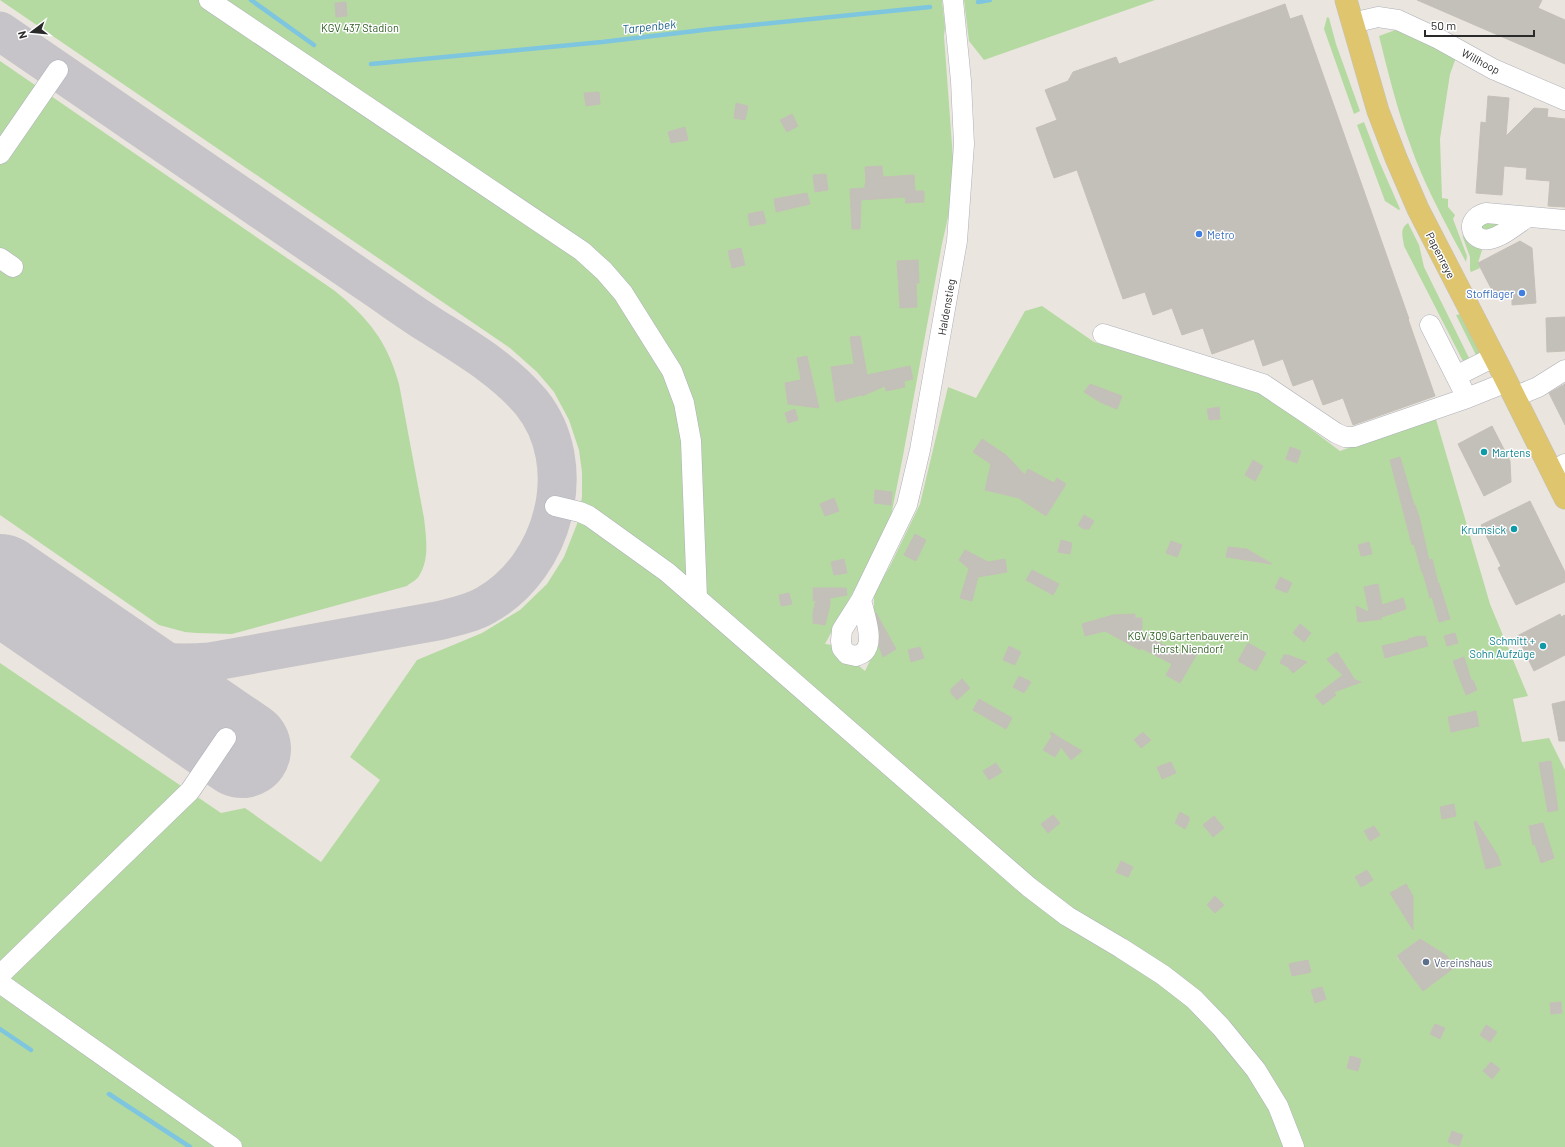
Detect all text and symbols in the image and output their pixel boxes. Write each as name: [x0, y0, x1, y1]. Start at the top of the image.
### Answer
north arrow: [12, 12, 52, 52]
scale bar: [1425, 12, 1534, 38]
water label: Tarpenbek: [622, 16, 677, 36]
text: 50 m: [1431, 18, 1456, 32]
park label: KGV 437 Stadion: [321, 21, 399, 34]
text: N: [15, 30, 29, 40]
street label: Willhoop: [1460, 46, 1502, 76]
place label: Metro: [1207, 228, 1235, 241]
marker: Metro: [1194, 229, 1204, 239]
street label: Papenreye: [1424, 230, 1458, 280]
street label: Haldenstieg: [935, 278, 957, 336]
place label: Stofflager: [1466, 287, 1514, 300]
marker: Stofflager: [1517, 288, 1527, 298]
place label: Martens: [1492, 446, 1531, 459]
marker: Martens: [1479, 447, 1489, 457]
place label: Krumsick: [1461, 523, 1506, 536]
marker: Krumsick: [1509, 524, 1519, 534]
park label: KGV 309 Gartenbauverein Horst Niendorf: [1128, 629, 1248, 655]
place label: Schmitt + Sohn Aufzüge: [1469, 634, 1535, 660]
marker: Schmitt + Sohn Aufzüge: [1538, 641, 1548, 651]
place label: Vereinshaus: [1434, 956, 1492, 969]
marker: Vereinshaus: [1421, 957, 1431, 967]

